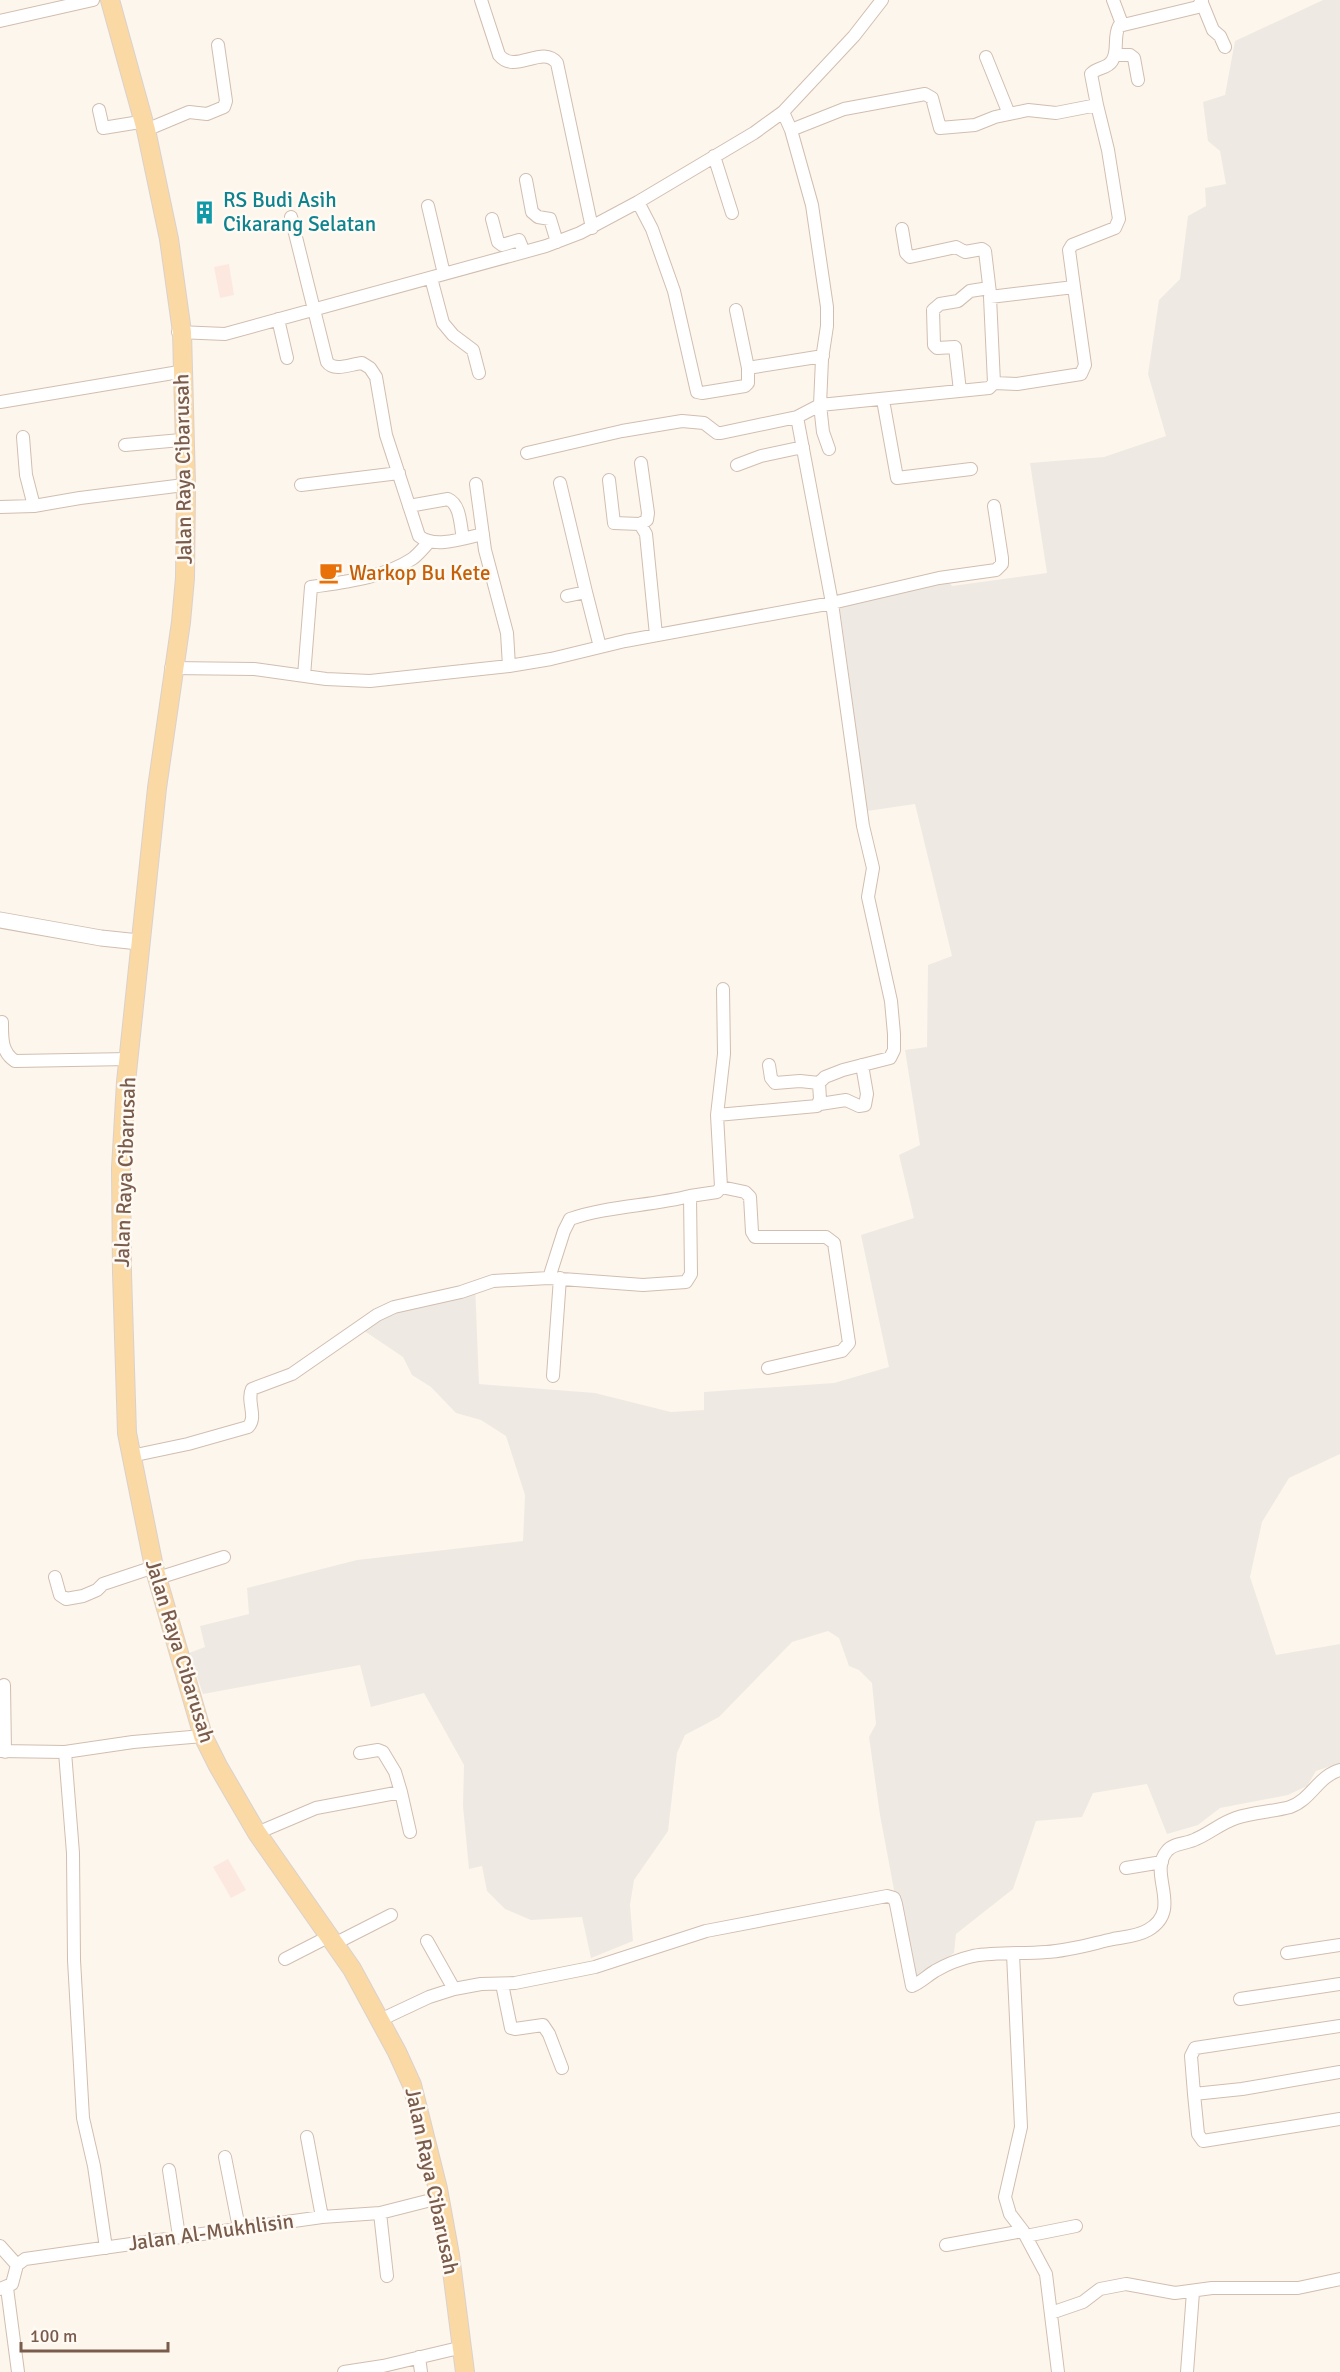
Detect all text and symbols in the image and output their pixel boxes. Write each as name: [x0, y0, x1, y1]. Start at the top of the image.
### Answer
place label: RS Budi Asih Cikarang Selatan: [223, 187, 376, 237]
building icon: RS Budi Asih Cikarang Selatan: [192, 199, 218, 225]
street label: Jalan Raya Cibarusah: [168, 373, 198, 565]
cafe icon: Warkop Bu Kete: [318, 560, 344, 586]
place label: Warkop Bu Kete: [349, 560, 490, 586]
street label: Jalan Raya Cibarusah: [109, 1076, 141, 1268]
street label: Jalan Raya Cibarusah: [140, 1556, 220, 1746]
street label: Jalan Raya Cibarusah: [399, 2085, 465, 2277]
street label: Jalan Al-Mukhlisin: [127, 2208, 295, 2256]
scale bar: [21, 2315, 168, 2353]
text: 100 m: [30, 2325, 77, 2347]

